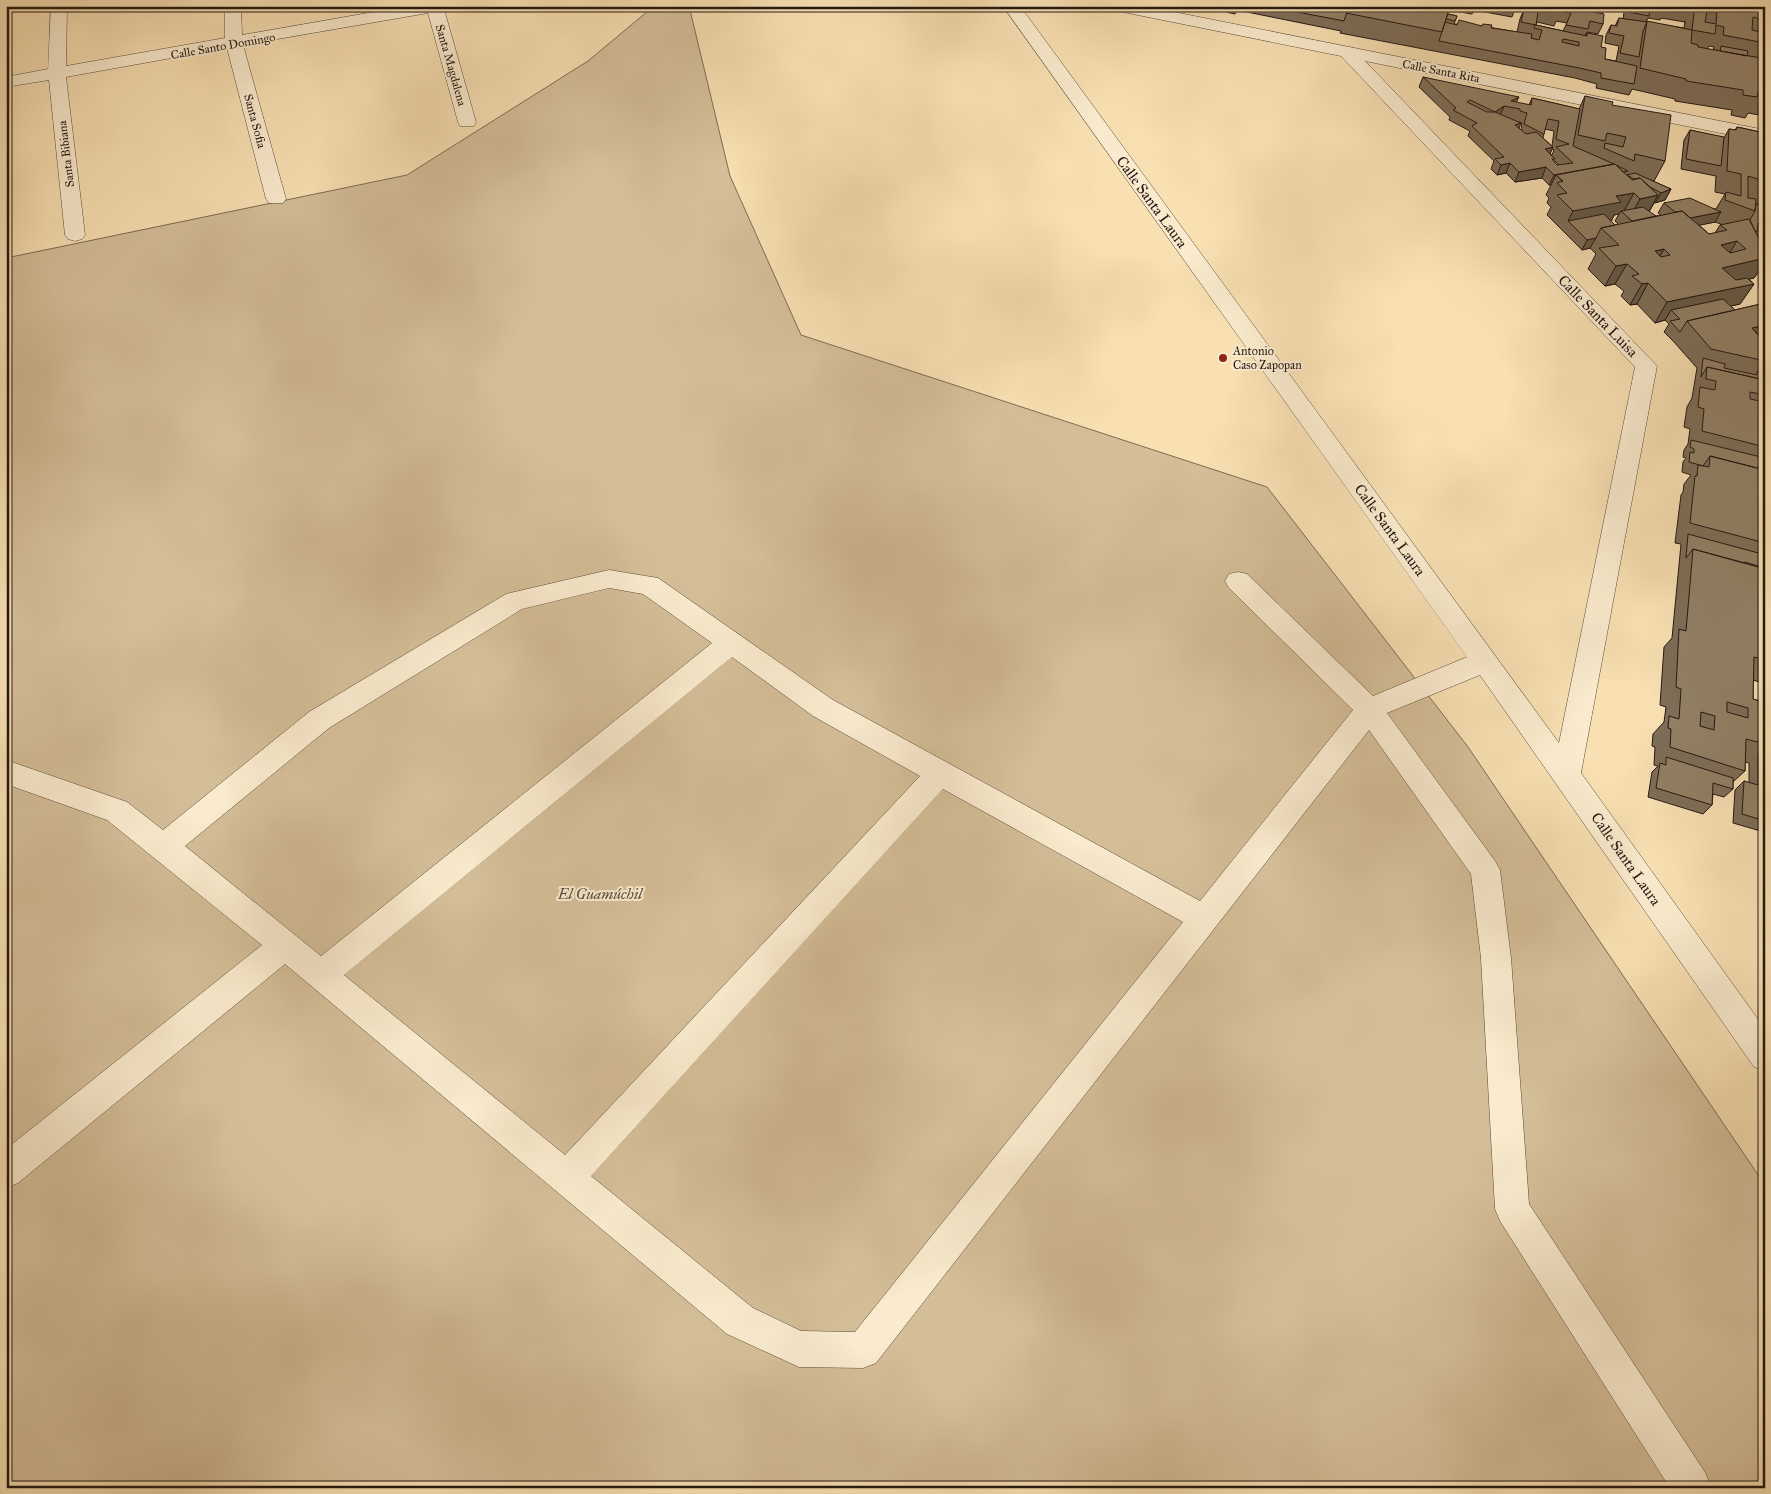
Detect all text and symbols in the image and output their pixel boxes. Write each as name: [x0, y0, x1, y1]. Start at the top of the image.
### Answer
street label: Santa Magdalena: [432, 23, 470, 109]
street label: Calle Santo Domingo: [170, 30, 277, 63]
street label: Calle Santa Rita: [1401, 57, 1482, 86]
street label: Santa Sofia: [241, 92, 269, 150]
street label: Santa Bibiana: [55, 119, 77, 188]
street label: Calle Santa Laura: [1113, 152, 1192, 252]
street label: Calle Santa Luisa: [1554, 271, 1642, 361]
place label: Antonio Caso Zapopan: [1232, 344, 1302, 372]
marker: Antonio Caso Zapopan: [1217, 352, 1229, 364]
street label: Calle Santa Laura: [1351, 480, 1430, 580]
street label: Calle Santa Laura: [1587, 809, 1665, 909]
park label: El Guamúchil: [557, 885, 644, 903]

